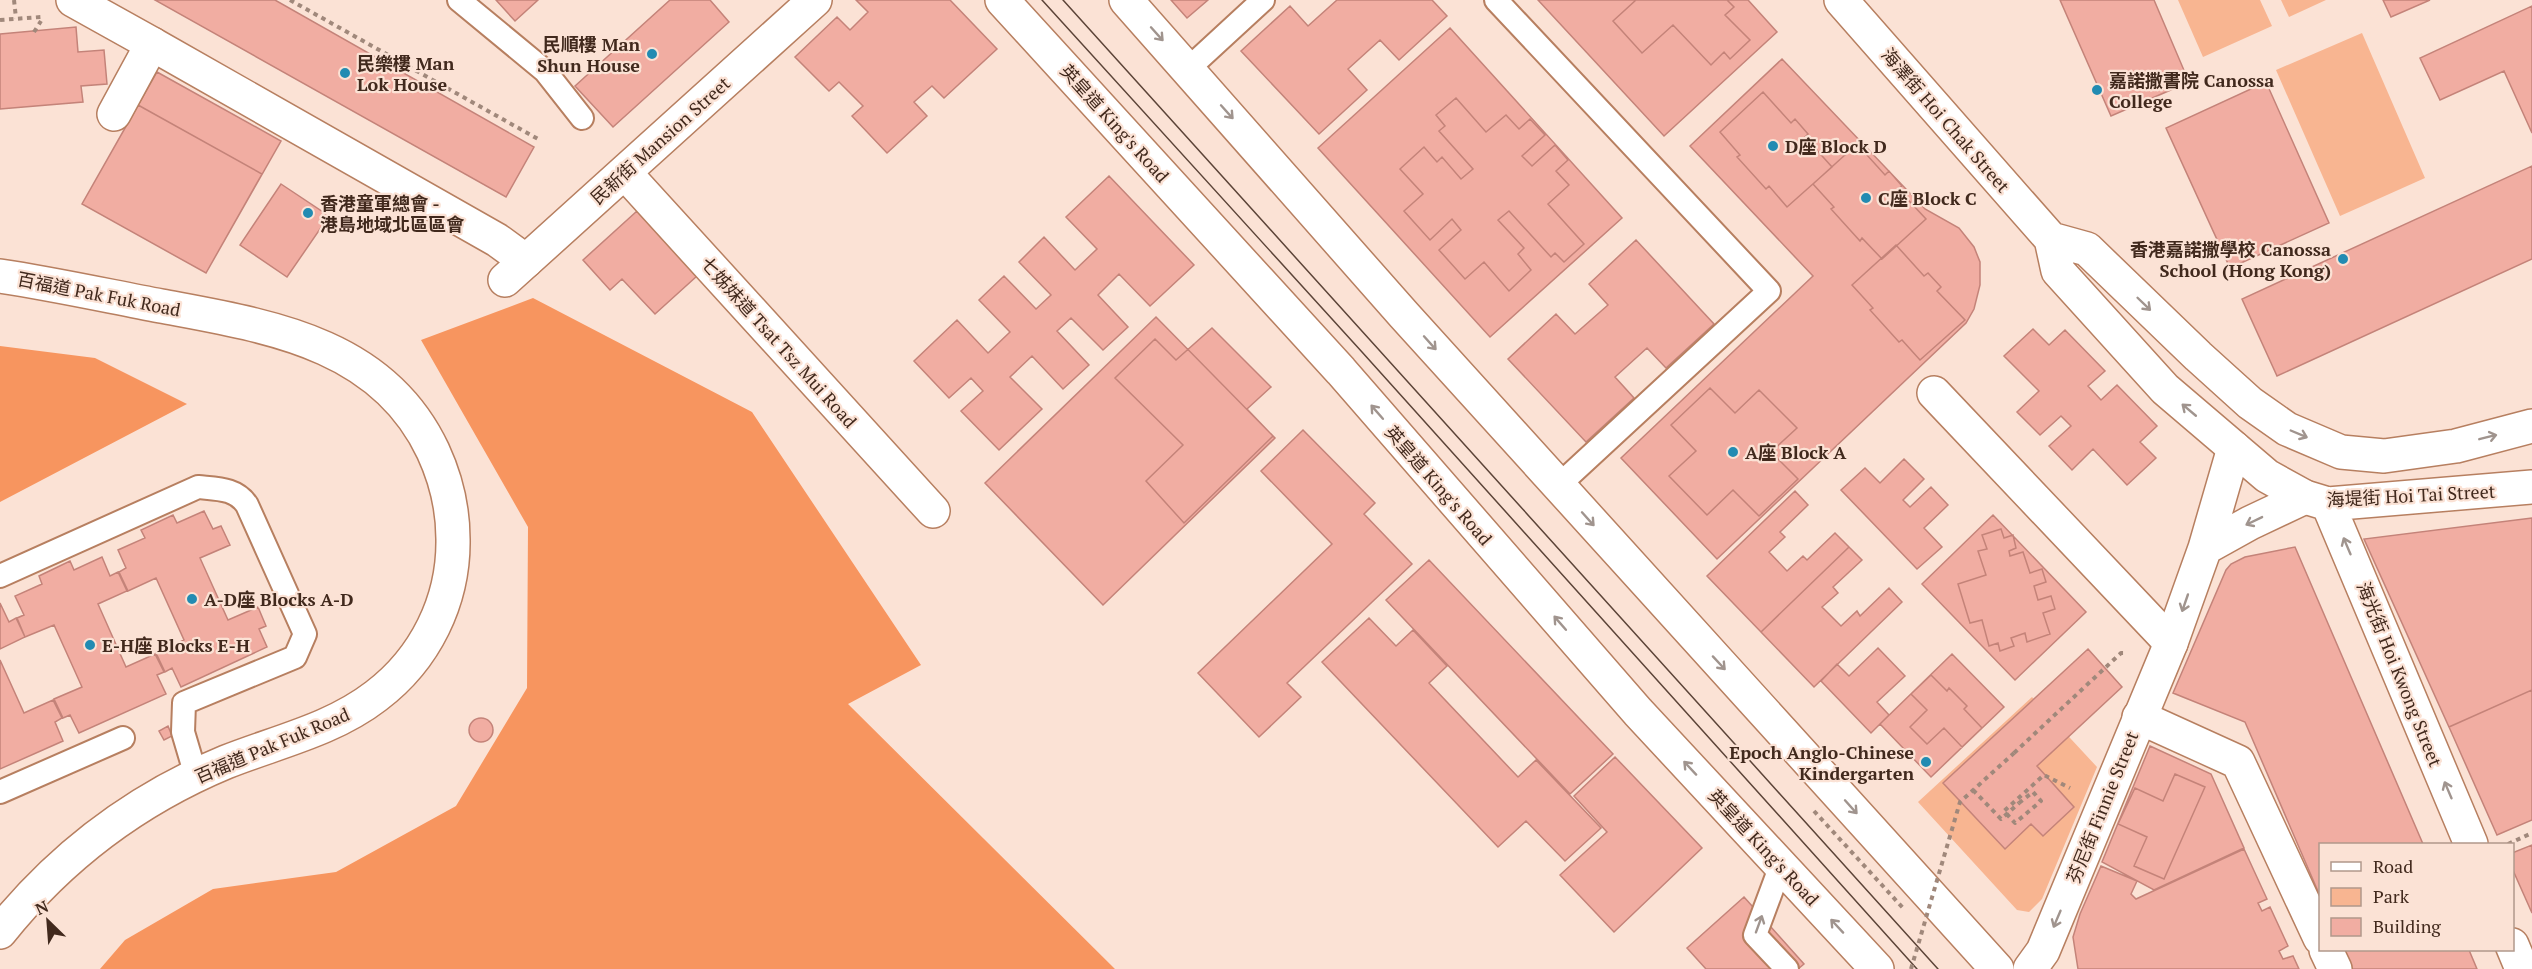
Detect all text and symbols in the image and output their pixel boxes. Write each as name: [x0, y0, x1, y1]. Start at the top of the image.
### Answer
one-way arrow: [1150, 27, 1164, 42]
place label: 民順樓 Man Shun House: [537, 32, 640, 77]
street label: 海澤街 Hoi Chak Street: [1877, 43, 2016, 198]
marker: 民順樓 Man Shun House: [645, 47, 659, 61]
place label: 民樂樓 Man Lok House: [357, 51, 455, 96]
street label: 英皇道 King's Road: [1055, 59, 1175, 187]
marker: 民樂樓 Man Lok House: [338, 66, 352, 80]
place label: 嘉諾撒書院 Canossa College: [2109, 68, 2274, 113]
street label: 民新街 Mansion Street: [585, 71, 735, 209]
marker: 嘉諾撒書院 Canossa College: [2090, 83, 2104, 97]
one-way arrow: [1220, 105, 1234, 120]
place label: D座 Block D: [1785, 134, 1887, 158]
marker: D座 Block D: [1766, 139, 1780, 153]
place label: C座 Block C: [1878, 186, 1977, 210]
place label: 香港童軍總會 - 港島地域北區區會: [320, 191, 465, 236]
marker: C座 Block C: [1859, 191, 1873, 205]
marker: 香港童軍總會 - 港島地域北區區會: [301, 206, 315, 220]
place label: 香港嘉諾撒學校 Canossa School (Hong Kong): [2130, 237, 2331, 282]
street label: 七姊妹道 Tsat Tsz Mui Road: [696, 251, 862, 433]
marker: 香港嘉諾撒學校 Canossa School (Hong Kong): [2336, 252, 2350, 266]
street label: 百福道 Pak Fuk Road: [15, 266, 183, 322]
one-way arrow: [2136, 297, 2151, 312]
one-way arrow: [1423, 335, 1437, 350]
one-way arrow: [2182, 403, 2197, 417]
one-way arrow: [1370, 405, 1384, 420]
street label: 英皇道 King's Road: [1380, 420, 1498, 550]
one-way arrow: [2290, 429, 2308, 440]
one-way arrow: [2479, 431, 2498, 443]
place label: A座 Block A: [1745, 440, 1847, 464]
marker: A座 Block A: [1726, 445, 1740, 459]
street label: 海堤街 Hoi Tai Street: [2326, 479, 2496, 511]
one-way arrow: [1581, 511, 1595, 526]
one-way arrow: [2246, 515, 2263, 527]
one-way arrow: [2340, 538, 2352, 556]
street label: 海光街 Hoi Kwong Street: [2352, 578, 2448, 770]
place label: A-D座 Blocks A-D: [204, 587, 353, 611]
marker: A-D座 Blocks A-D: [185, 592, 199, 606]
one-way arrow: [2179, 593, 2190, 612]
one-way arrow: [1553, 615, 1566, 631]
place label: E-H座 Blocks E-H: [102, 633, 250, 657]
marker: E-H座 Blocks E-H: [83, 638, 97, 652]
one-way arrow: [1712, 656, 1726, 671]
street label: 百福道 Pak Fuk Road: [191, 702, 353, 788]
street label: 芬尼街 Finnie Street: [2061, 727, 2144, 887]
place label: Epoch Anglo-Chinese Kindergarten: [1729, 740, 1914, 785]
marker: Epoch Anglo-Chinese Kindergarten: [1919, 755, 1933, 769]
one-way arrow: [1683, 760, 1697, 775]
one-way arrow: [2442, 782, 2453, 800]
street label: 英皇道 King's Road: [1704, 783, 1824, 911]
one-way arrow: [1844, 799, 1858, 814]
legend: [2319, 843, 2514, 951]
text: Road: [2373, 854, 2413, 878]
text: Park: [2373, 884, 2410, 908]
north arrow: [18, 891, 78, 951]
text: N: [32, 895, 52, 920]
one-way arrow: [2050, 910, 2062, 928]
text: Building: [2373, 914, 2441, 938]
one-way arrow: [1754, 916, 1765, 934]
one-way arrow: [1830, 919, 1844, 934]

